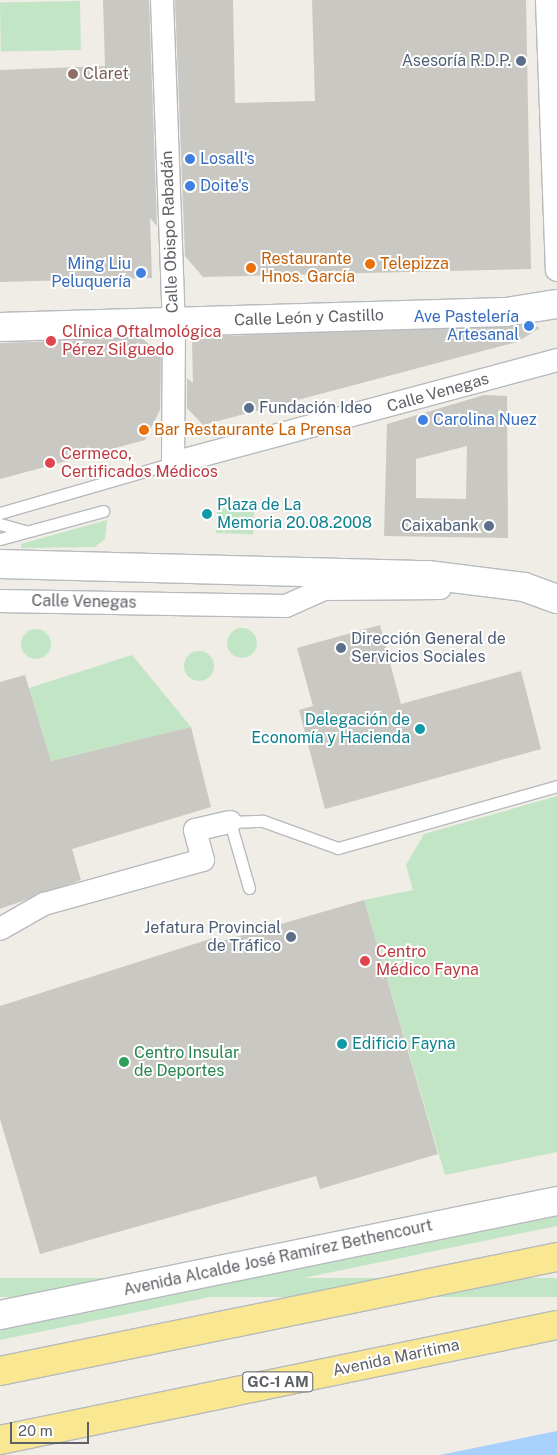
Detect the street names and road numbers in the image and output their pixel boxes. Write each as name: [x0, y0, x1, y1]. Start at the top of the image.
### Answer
street label: Calle Obispo Rabadán: [158, 150, 182, 314]
street label: Calle León y Castillo: [234, 306, 384, 330]
street label: Calle Venegas: [385, 369, 491, 417]
street label: Calle Venegas: [31, 591, 137, 613]
street label: Avenida Alcalde José Ramírez Bethencourt: [122, 1216, 434, 1300]
street label: Avenida Maritima: [331, 1335, 461, 1381]
road number: GC-1 AM: [242, 1370, 314, 1394]

